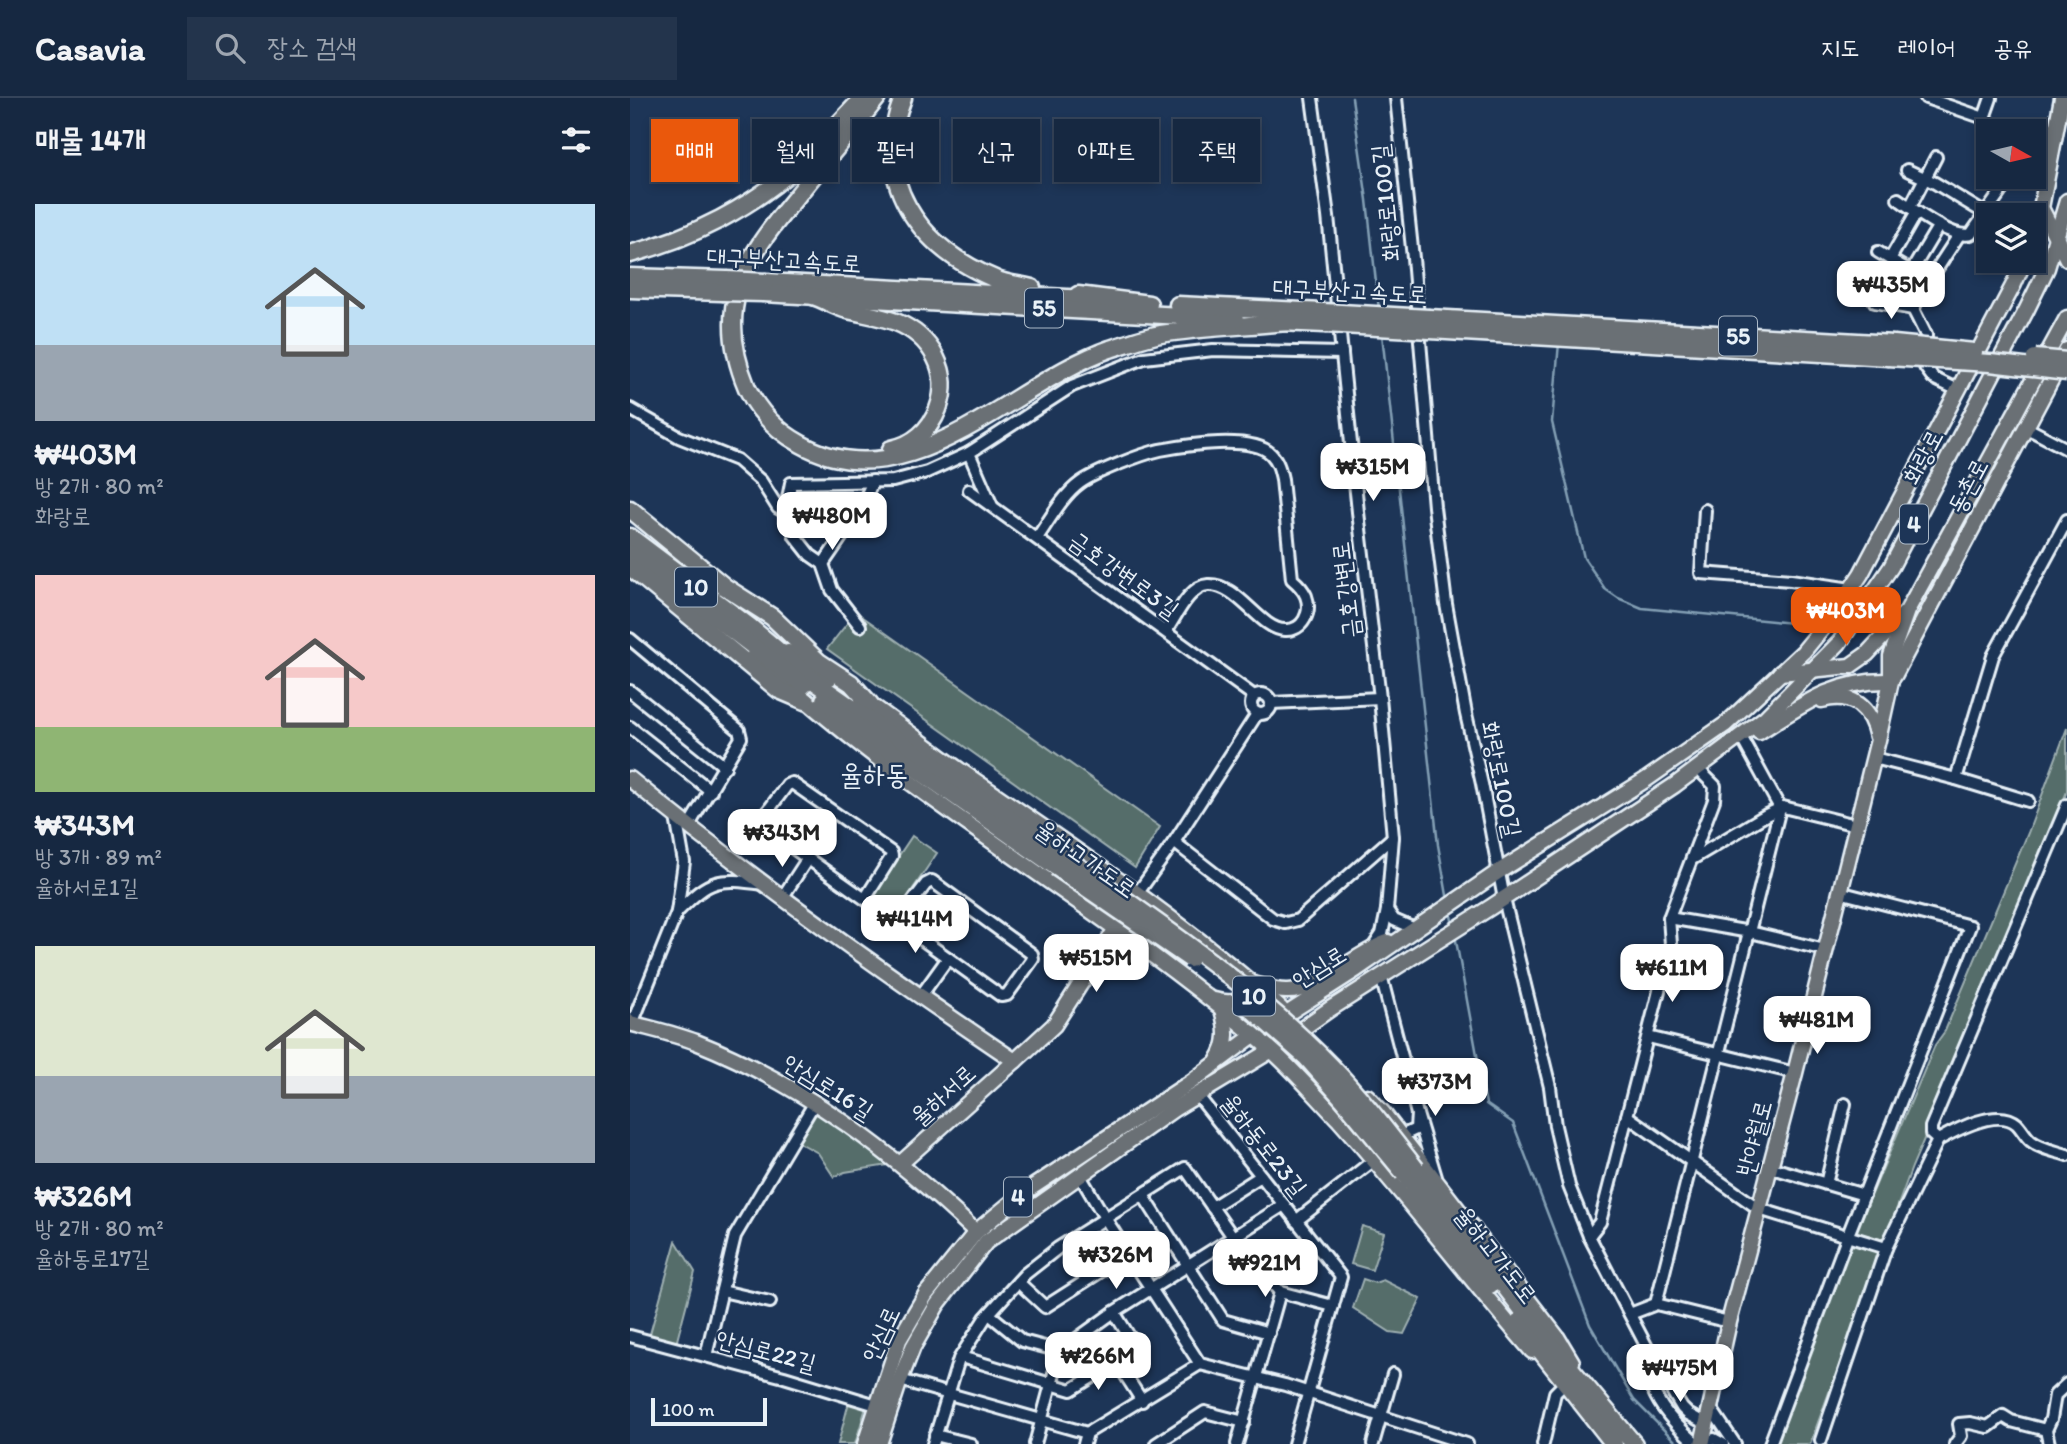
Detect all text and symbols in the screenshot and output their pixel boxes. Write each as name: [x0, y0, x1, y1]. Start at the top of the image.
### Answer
search box: [187, 17, 677, 80]
text: Casavia: [35, 29, 145, 68]
icon: search: [211, 29, 249, 67]
text: 장소 검색: [267, 31, 357, 63]
text: 지도: [1821, 33, 1859, 62]
text: 레이어: [1897, 33, 1955, 62]
text: 공유: [1993, 33, 2032, 62]
chip: 매매: [651, 119, 738, 182]
chip: 월세: [752, 119, 838, 182]
chip: 필터: [852, 119, 939, 182]
chip: 신규: [953, 119, 1040, 182]
chip: 아파트: [1054, 119, 1159, 182]
chip: 주택: [1173, 119, 1260, 182]
north arrow: [1976, 119, 2046, 189]
map controls: [1976, 119, 2046, 273]
text: 매물 14개: [35, 121, 146, 158]
icon: filters: [557, 121, 595, 159]
street label: 화랑로100길: [1365, 143, 1406, 263]
button: layers: [1976, 203, 2046, 273]
street label: 대구부산고속도로: [706, 241, 862, 278]
icon: home: [252, 249, 378, 375]
pin: ₩435M: [1842, 262, 1940, 321]
text: ₩435M: [1853, 270, 1929, 298]
street label: 대구부산고속도로: [1272, 272, 1428, 309]
road number: 55: [1025, 288, 1063, 328]
road number: 55: [1719, 316, 1757, 356]
street label: 화랑로: [1896, 424, 1949, 489]
text: ₩403M: [35, 435, 137, 472]
pin: ₩315M: [1324, 444, 1422, 503]
text: ₩315M: [1336, 452, 1410, 480]
street label: 동촌로: [1941, 453, 1994, 518]
text: 방 2개 · 80 m²: [35, 472, 164, 500]
pin: ₩480M: [783, 492, 881, 552]
text: ₩480M: [793, 501, 871, 529]
text: 화랑로: [35, 502, 91, 530]
road number: 4: [1900, 504, 1928, 544]
street label: 금호강변로3길: [1064, 525, 1185, 624]
street label: 금호강변로: [1325, 540, 1366, 640]
road number: 10: [675, 568, 717, 607]
pin: ₩403M: [1797, 588, 1895, 647]
text: ₩403M: [1807, 596, 1885, 624]
icon: home: [252, 620, 378, 746]
street label: 화랑로100길: [1475, 718, 1528, 840]
district label: 율하동: [840, 757, 908, 791]
text: ₩343M: [35, 806, 135, 843]
pin: ₩343M: [733, 810, 831, 869]
street label: 율하고가도로: [1031, 813, 1142, 904]
text: ₩343M: [744, 818, 820, 846]
text: 방 3개 · 89 m²: [35, 843, 162, 871]
text: 율하서로1길: [35, 873, 138, 901]
pin: ₩414M: [866, 896, 964, 955]
text: ₩414M: [877, 904, 953, 932]
pin: ₩515M: [1047, 934, 1145, 994]
street label: 안심로: [1286, 939, 1351, 994]
text: ₩515M: [1060, 943, 1132, 971]
pin: ₩611M: [1623, 944, 1721, 1004]
text: ₩611M: [1636, 953, 1708, 981]
road number: 10: [1233, 976, 1275, 1015]
icon: home: [252, 991, 378, 1117]
pin: ₩481M: [1768, 996, 1866, 1056]
text: ₩481M: [1780, 1005, 1854, 1033]
street label: 안심로16길: [778, 1047, 879, 1126]
street label: 율하서로: [904, 1058, 981, 1131]
pin: ₩373M: [1386, 1058, 1484, 1118]
text: ₩373M: [1398, 1067, 1472, 1095]
street label: 율하동로23길: [1215, 1088, 1313, 1202]
street label: 반야월로: [1730, 1097, 1778, 1179]
text: ₩326M: [35, 1177, 132, 1214]
road number: 4: [1004, 1178, 1032, 1216]
street label: 율하고가도로: [1449, 1200, 1543, 1309]
text: 방 2개 · 80 m²: [35, 1214, 164, 1242]
pin: ₩326M: [1067, 1232, 1165, 1291]
text: ₩326M: [1079, 1240, 1153, 1268]
pin: ₩921M: [1216, 1240, 1314, 1299]
text: 율하동로17길: [35, 1244, 150, 1272]
text: ₩921M: [1229, 1248, 1301, 1276]
street label: 안심로: [855, 1301, 906, 1366]
street label: 안심로22길: [713, 1323, 819, 1378]
pin: ₩266M: [1049, 1332, 1147, 1392]
text: ₩266M: [1061, 1341, 1135, 1369]
pin: ₩475M: [1631, 1344, 1729, 1404]
text: ₩475M: [1642, 1353, 1718, 1381]
scale bar: [651, 1395, 766, 1427]
text: 100 m: [662, 1398, 714, 1421]

